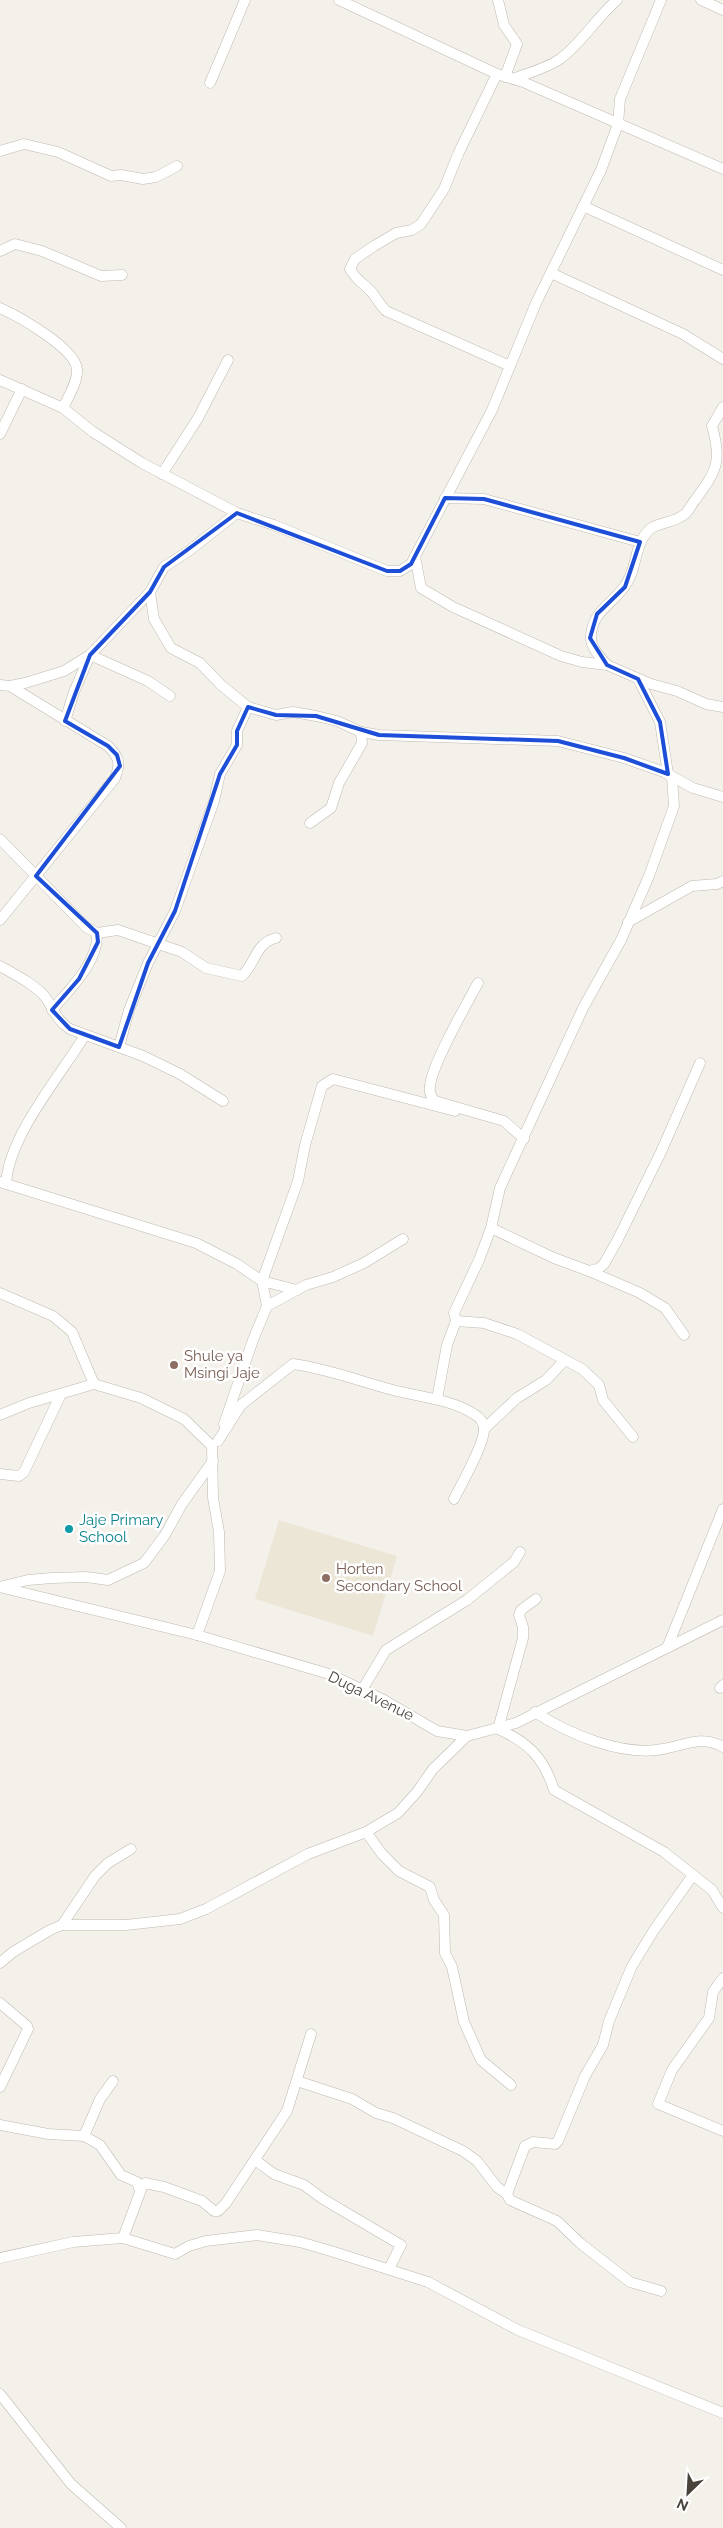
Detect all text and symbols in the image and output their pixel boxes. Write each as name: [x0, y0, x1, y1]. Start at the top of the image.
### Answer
place label: Shule ya Msingi Jaje: [184, 1347, 260, 1382]
marker: Shule ya Msingi Jaje: [168, 1359, 180, 1371]
place label: Jaje Primary School: [79, 1511, 164, 1546]
marker: Jaje Primary School: [63, 1523, 75, 1535]
place label: Horten Secondary School: [336, 1560, 463, 1595]
marker: Horten Secondary School: [320, 1572, 332, 1584]
street label: Duga Avenue: [325, 1668, 417, 1725]
north arrow: [663, 2468, 713, 2518]
text: N: [674, 2495, 691, 2514]

